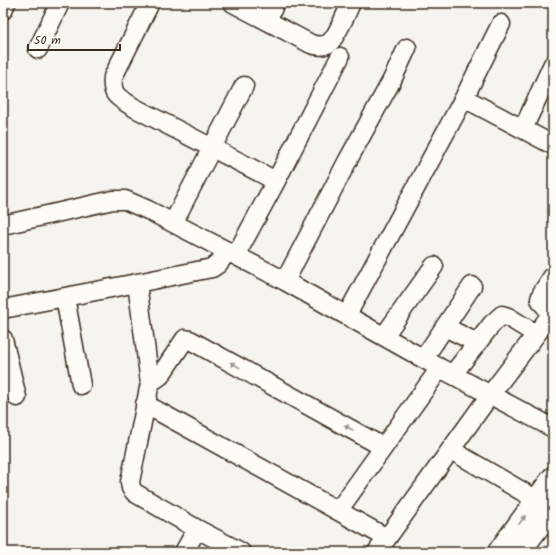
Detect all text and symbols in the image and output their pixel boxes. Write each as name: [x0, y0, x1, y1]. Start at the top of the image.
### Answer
scale bar: [28, 26, 120, 52]
text: 50 m: [34, 31, 61, 50]
one-way arrow: [229, 362, 241, 369]
one-way arrow: [343, 425, 355, 431]
one-way arrow: [518, 515, 526, 526]

